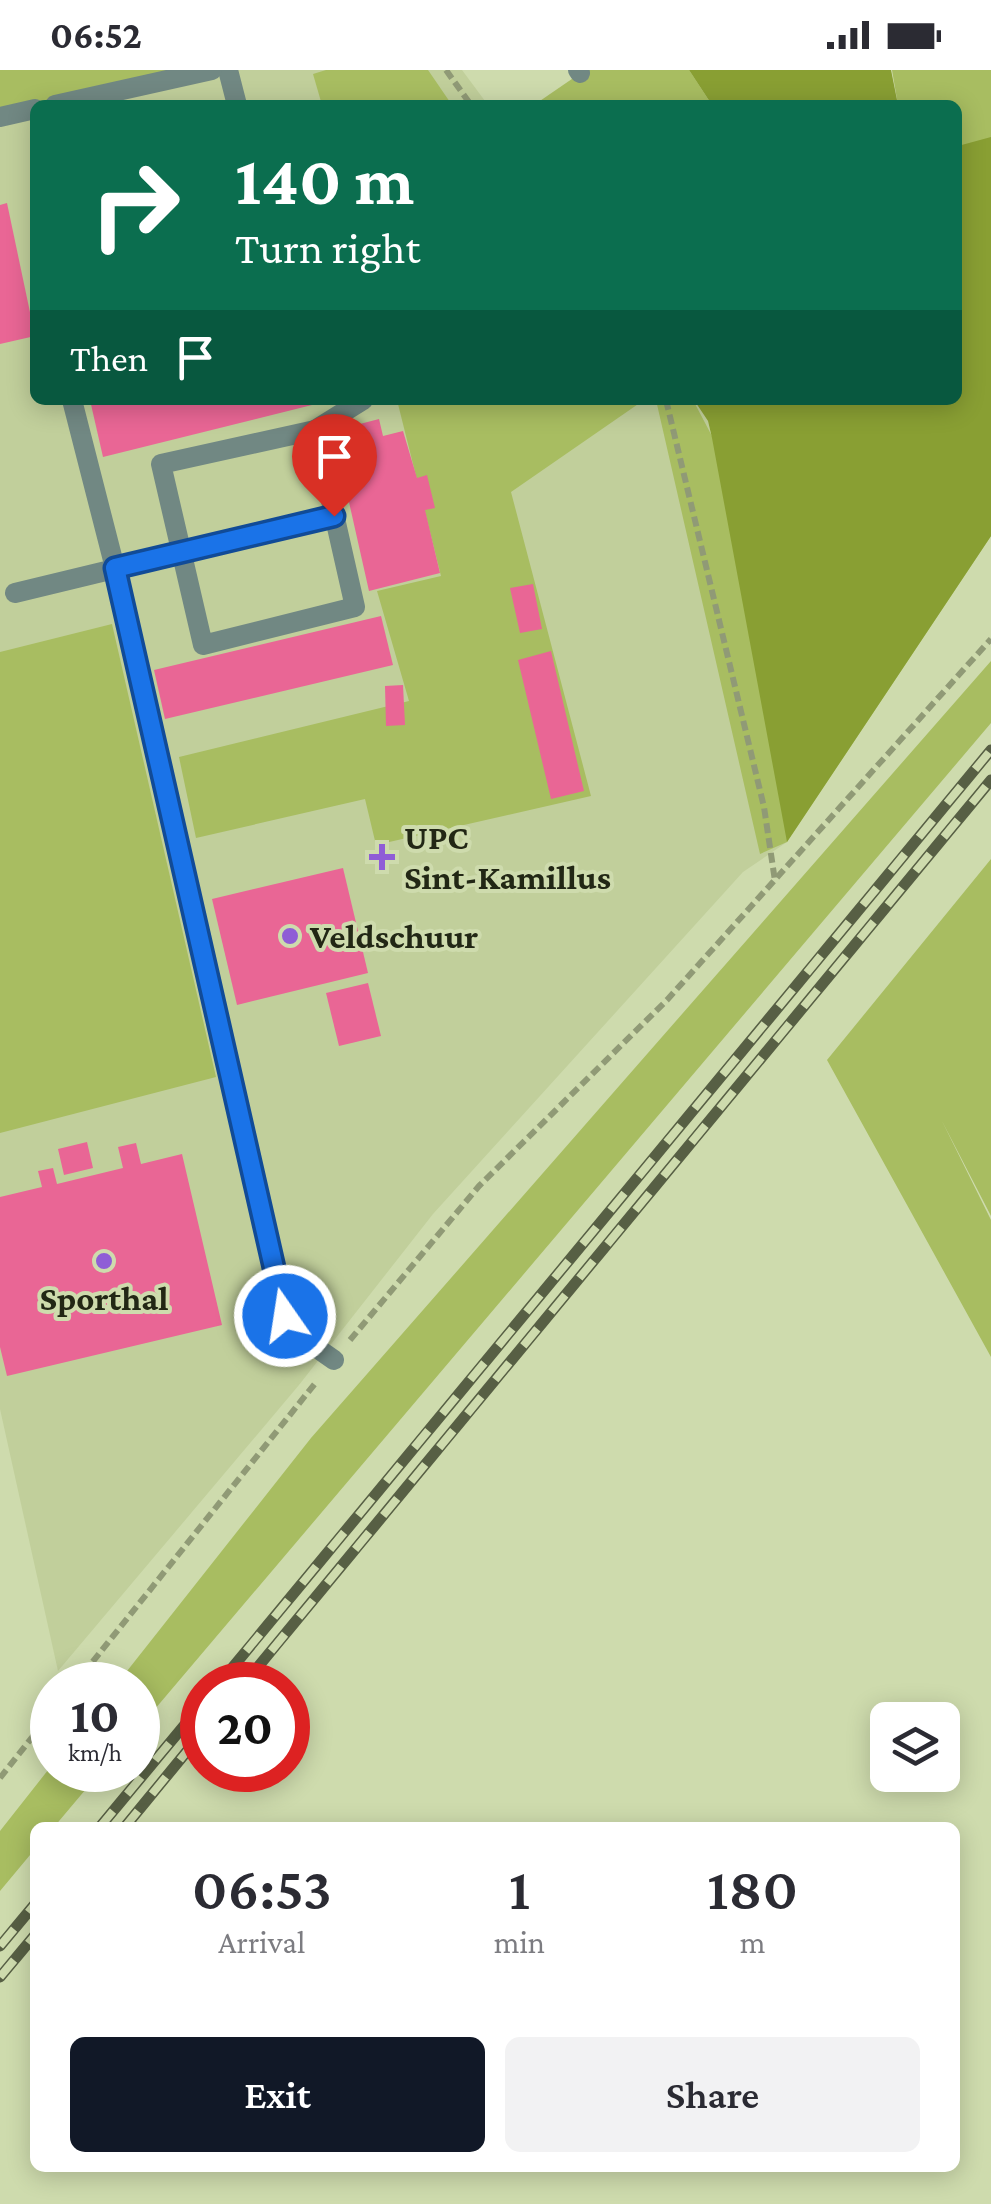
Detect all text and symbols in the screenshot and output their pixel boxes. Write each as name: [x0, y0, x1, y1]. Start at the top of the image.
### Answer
text: 06:52: [50, 14, 142, 56]
icon: right: [70, 140, 200, 270]
text: 140 m: [235, 141, 414, 219]
text: Turn right: [235, 223, 420, 273]
icon: arrive: [168, 330, 223, 385]
text: Then: [70, 337, 148, 379]
pin: [292, 414, 377, 517]
icon: arrive: [307, 429, 362, 484]
place label: UPC Sint-Kamillus: [404, 818, 611, 897]
marker: UPC Sint-Kamillus: [369, 844, 395, 870]
place label: Veldschuur: [309, 917, 478, 956]
marker: Veldschuur: [279, 925, 301, 947]
marker: Sporthal: [93, 1250, 115, 1272]
position arrow: [233, 1264, 337, 1368]
place label: Sporthal: [40, 1279, 168, 1318]
speed limit sign: 20: [180, 1662, 310, 1792]
text: 10: [70, 1687, 120, 1743]
map controls: [870, 1702, 960, 1792]
button: layers: [870, 1702, 960, 1792]
text: km/h: [68, 1739, 122, 1766]
text: 06:53: [192, 1855, 332, 1922]
text: 1: [509, 1855, 530, 1922]
text: 180: [707, 1855, 798, 1922]
text: Arrival: [218, 1924, 305, 1960]
text: min: [494, 1924, 545, 1960]
text: m: [740, 1924, 765, 1960]
button: Exit: [70, 2037, 485, 2152]
button: Share: [505, 2037, 920, 2152]

